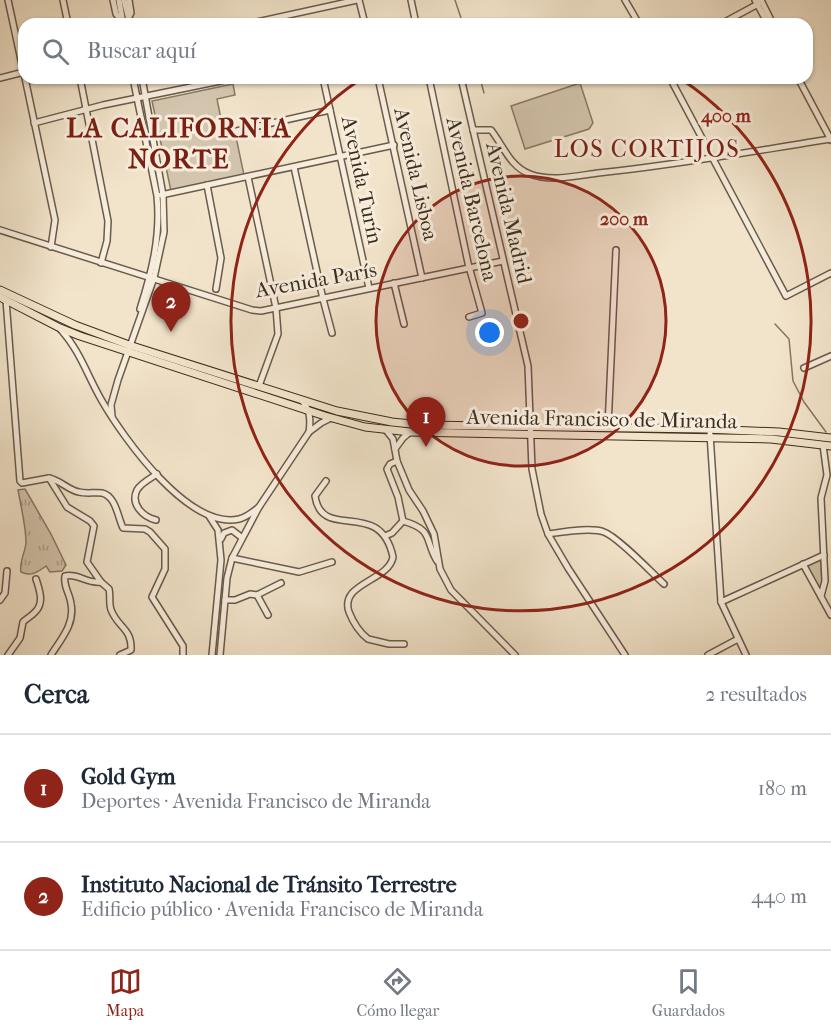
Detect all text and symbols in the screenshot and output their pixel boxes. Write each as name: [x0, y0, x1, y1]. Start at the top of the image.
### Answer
search box: [18, 18, 813, 84]
icon: search: [39, 35, 72, 68]
text: Buscar aquí: [87, 38, 196, 64]
street label: Avenida Lisboa: [389, 104, 443, 243]
text: 400 m: [700, 106, 752, 127]
district label: LA CALIFORNIA NORTE: [66, 112, 292, 175]
street label: Avenida Turín: [336, 113, 387, 246]
street label: Avenida Barcelona: [441, 114, 503, 284]
district label: LOS CORTIJOS: [554, 135, 740, 163]
street label: Avenida Madrid: [481, 139, 537, 287]
text: 200 m: [600, 209, 649, 230]
street label: Avenida París: [253, 257, 379, 303]
pin: 2: [152, 282, 190, 332]
centre of rings: [511, 311, 531, 331]
your location: [475, 318, 504, 347]
pin: 1: [406, 398, 446, 447]
street label: Avenida Francisco de Miranda: [465, 405, 738, 433]
text: Cerca: [24, 679, 89, 710]
text: 2 resultados: [705, 683, 807, 706]
text: Gold Gym: [81, 764, 176, 790]
text: 1: [40, 777, 47, 800]
text: 180 m: [758, 777, 807, 800]
text: Deportes · Avenida Francisco de Miranda: [81, 790, 431, 813]
text: Instituto Nacional de Tránsito Terrestre: [81, 872, 457, 898]
text: 2: [38, 885, 49, 908]
text: 440 m: [751, 885, 807, 908]
text: Edificio público · Avenida Francisco de Miranda: [81, 898, 483, 921]
tab: Mapa: [106, 965, 144, 1020]
tab: Cómo llegar: [356, 965, 439, 1020]
tab: Guardados: [652, 965, 725, 1020]

